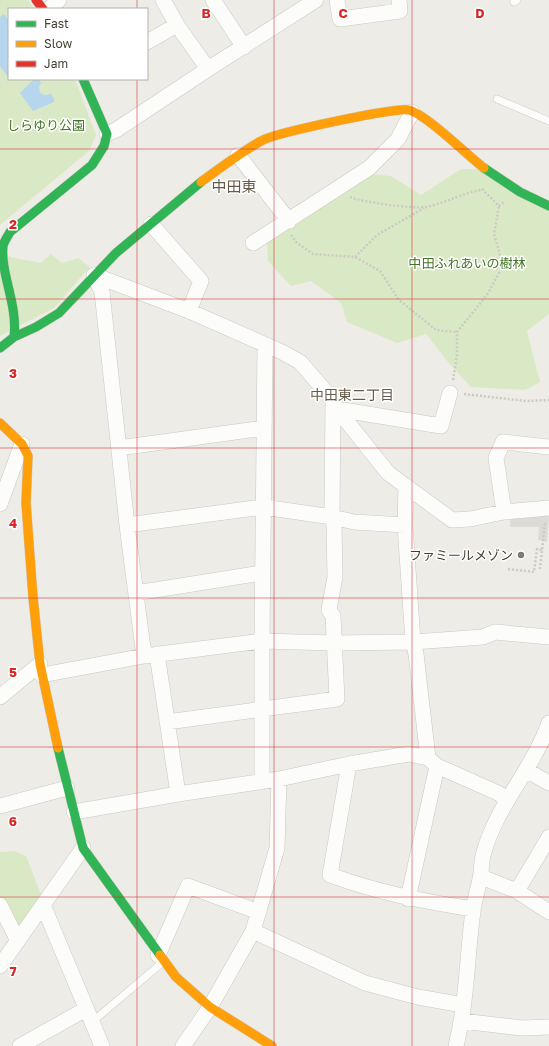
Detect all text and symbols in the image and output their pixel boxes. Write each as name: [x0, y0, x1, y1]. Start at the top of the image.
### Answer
text: B: [201, 5, 211, 21]
text: C: [338, 5, 348, 21]
text: D: [475, 5, 485, 21]
legend: [8, 8, 148, 80]
text: Fast: [44, 16, 69, 31]
text: Slow: [44, 36, 72, 51]
text: Jam: [44, 56, 68, 71]
park label: しらゆり公園: [7, 117, 85, 133]
district label: 中田東: [211, 177, 257, 195]
text: 2: [9, 216, 17, 232]
park label: 中田ふれあいの樹林: [408, 255, 526, 271]
text: 3: [9, 365, 17, 381]
district label: 中田東二丁目: [310, 386, 394, 403]
text: 4: [9, 515, 17, 531]
place label: ファミールメゾン: [409, 547, 513, 563]
marker: ファミールメゾン: [516, 550, 526, 560]
text: 5: [9, 664, 17, 680]
text: 6: [9, 813, 17, 829]
text: 7: [9, 963, 17, 979]

